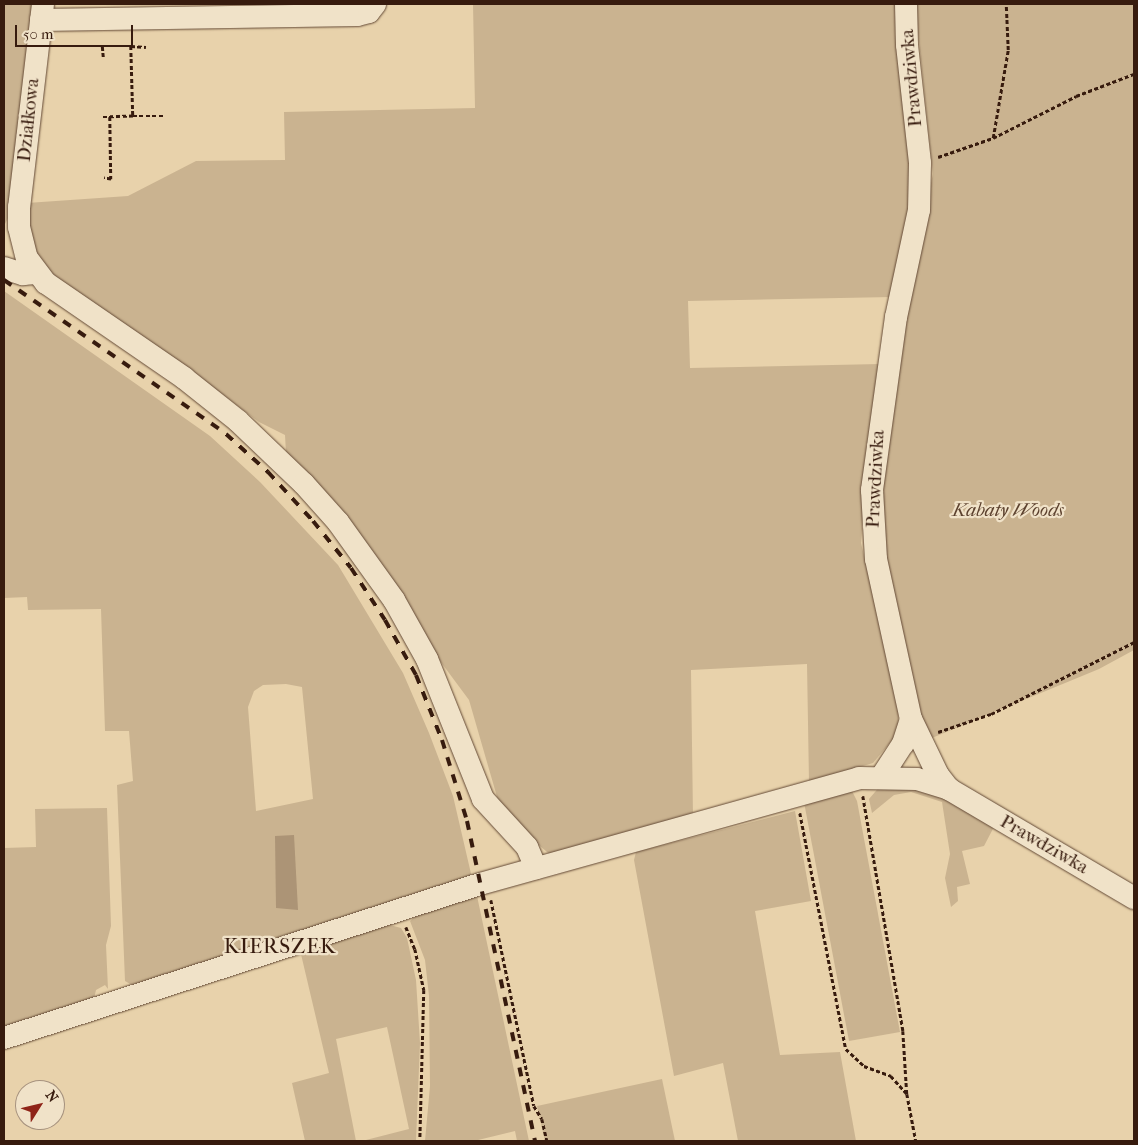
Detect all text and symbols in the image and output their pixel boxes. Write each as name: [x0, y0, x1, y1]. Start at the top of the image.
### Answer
scale bar: [18, 15, 135, 47]
text: 50 m: [23, 25, 53, 43]
street label: Prawdziwka: [896, 28, 928, 128]
street label: Działkowa: [13, 77, 45, 163]
street label: Prawdziwka: [862, 429, 890, 529]
park label: Kabaty Woods: [952, 500, 1064, 522]
street label: Prawdziwka: [996, 811, 1092, 879]
district label: KIERSZEK: [223, 933, 337, 959]
north arrow: [15, 1080, 65, 1130]
text: N: [42, 1087, 62, 1106]

